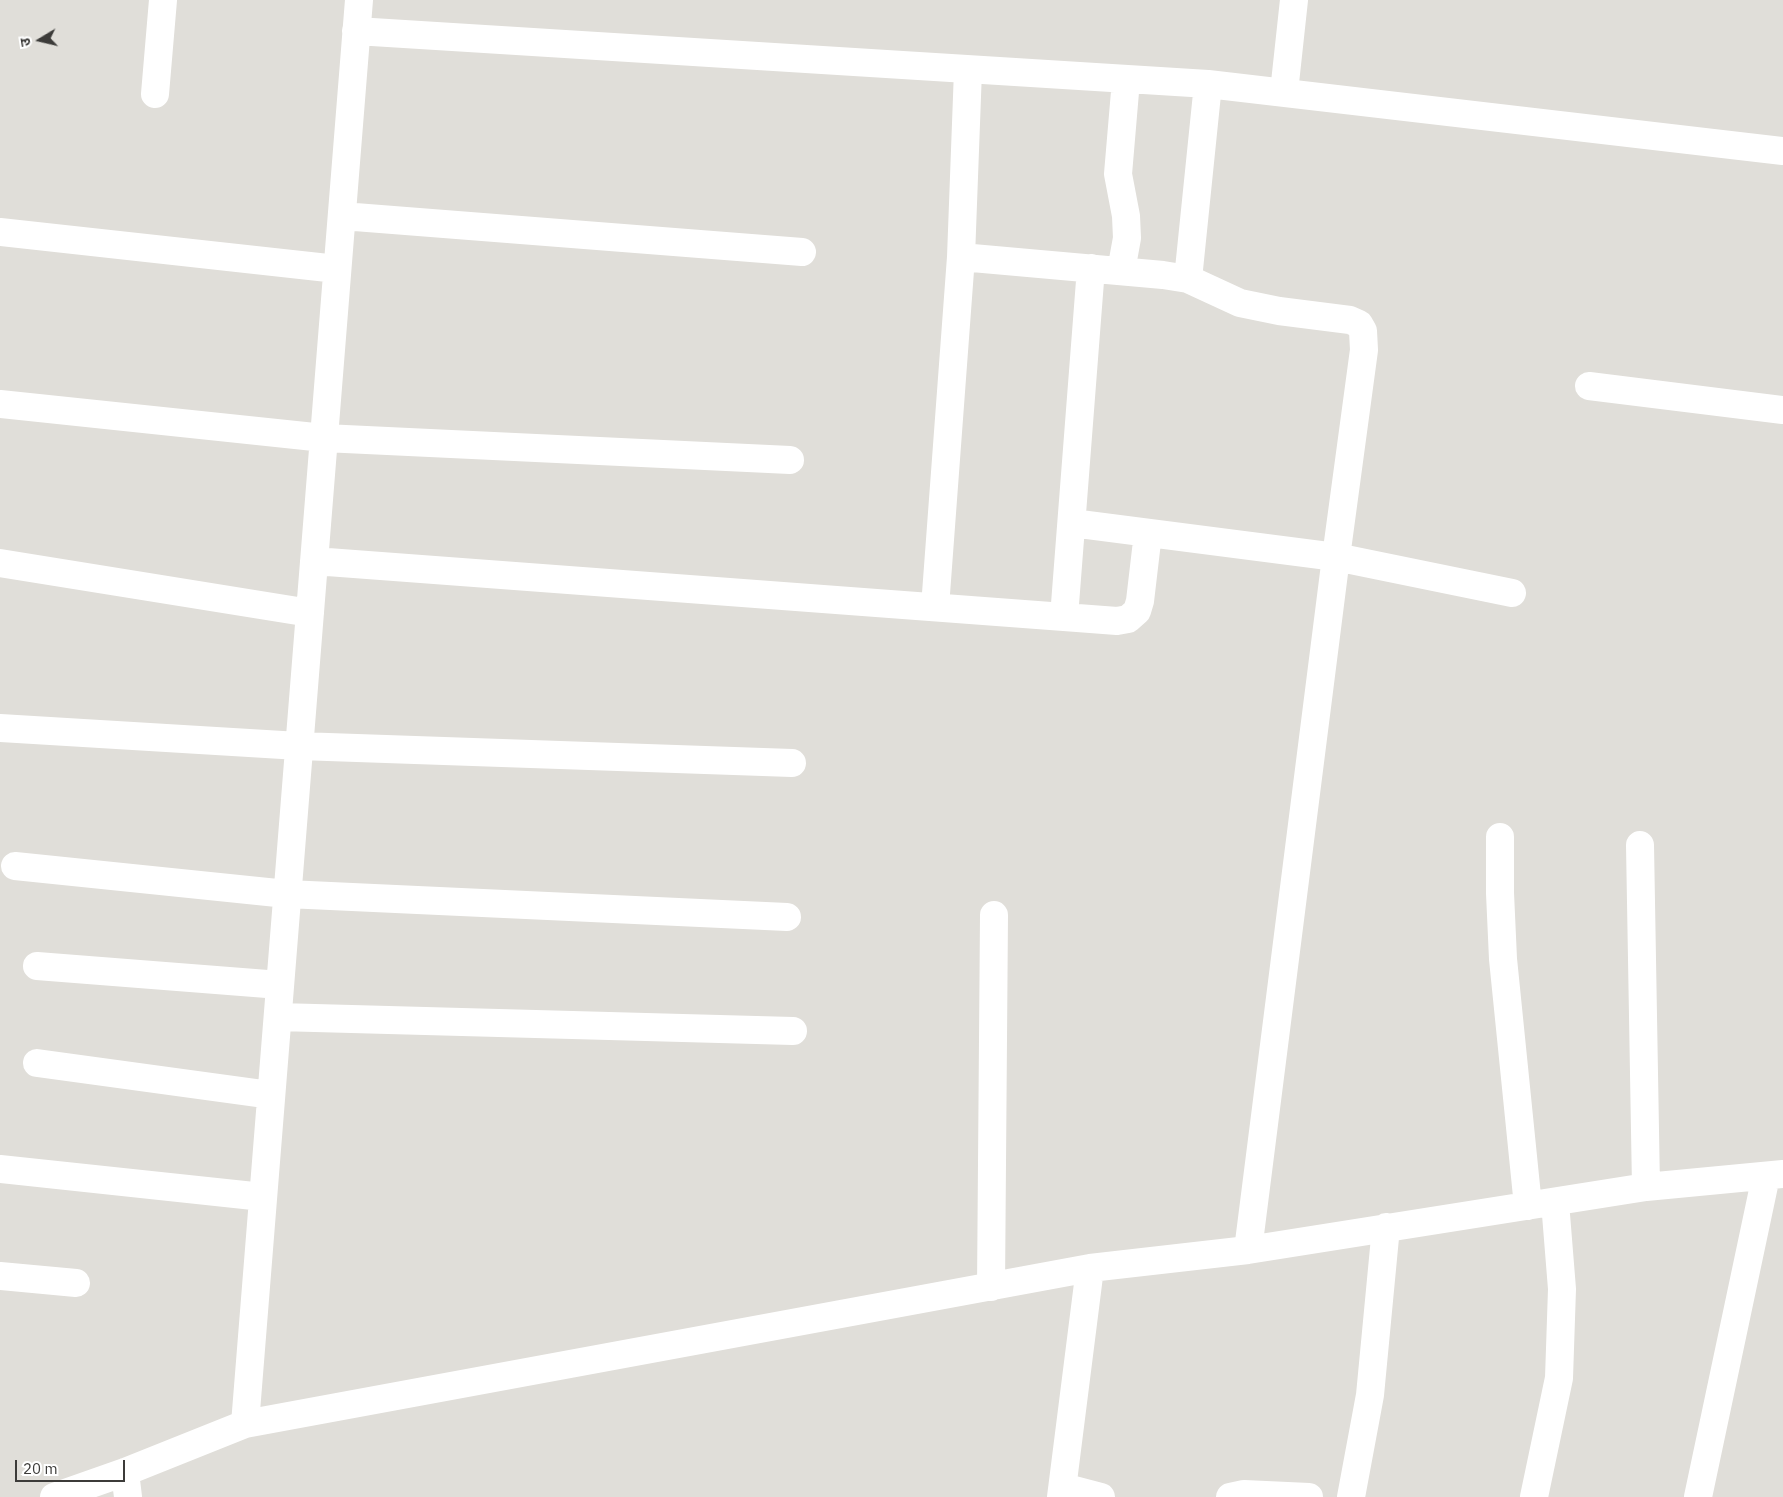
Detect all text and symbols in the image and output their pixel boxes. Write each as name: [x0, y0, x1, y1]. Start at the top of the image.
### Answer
north arrow: [15, 15, 65, 65]
text: उ: [16, 37, 35, 48]
scale bar: [18, 1450, 128, 1482]
text: 20 m: [23, 1459, 58, 1478]

